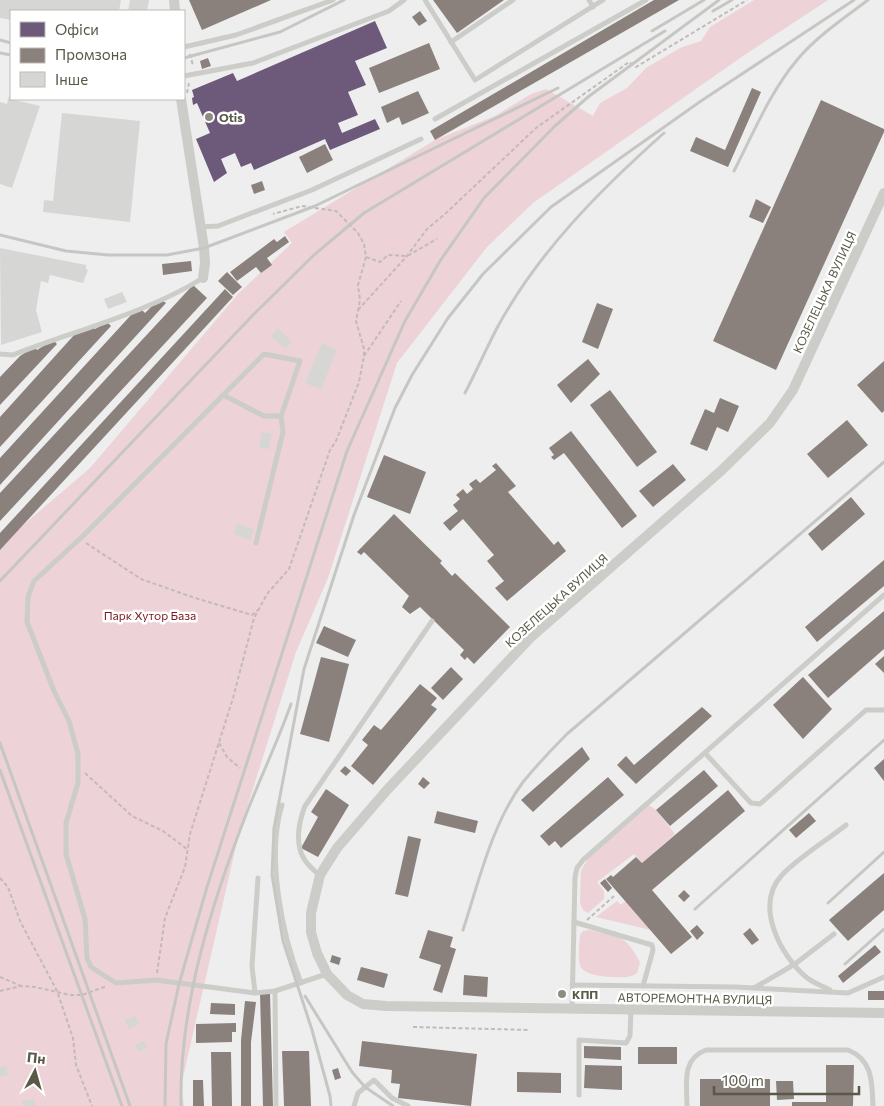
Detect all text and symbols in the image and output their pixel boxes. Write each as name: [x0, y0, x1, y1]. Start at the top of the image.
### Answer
legend: [10, 10, 185, 100]
text: Офіси: [55, 20, 99, 38]
text: Промзона: [55, 45, 127, 63]
text: Інше: [55, 70, 88, 88]
place label: Otis: [219, 110, 243, 124]
marker: Otis: [203, 111, 215, 123]
street label: КОЗЕЛЕЦЬКА ВУЛИЦЯ: [790, 229, 858, 355]
street label: КОЗЕЛЕЦЬКА ВУЛИЦЯ: [502, 550, 610, 650]
park label: Парк Хутор База: [104, 608, 196, 622]
place label: КПП: [572, 987, 598, 1001]
marker: КПП: [556, 988, 568, 1000]
street label: АВТОРЕМОНТНА ВУЛИЦЯ: [617, 990, 773, 1006]
north arrow: [10, 1046, 60, 1096]
text: Пн: [26, 1048, 47, 1067]
scale bar: [714, 1064, 859, 1096]
text: 100 m: [722, 1071, 764, 1089]

